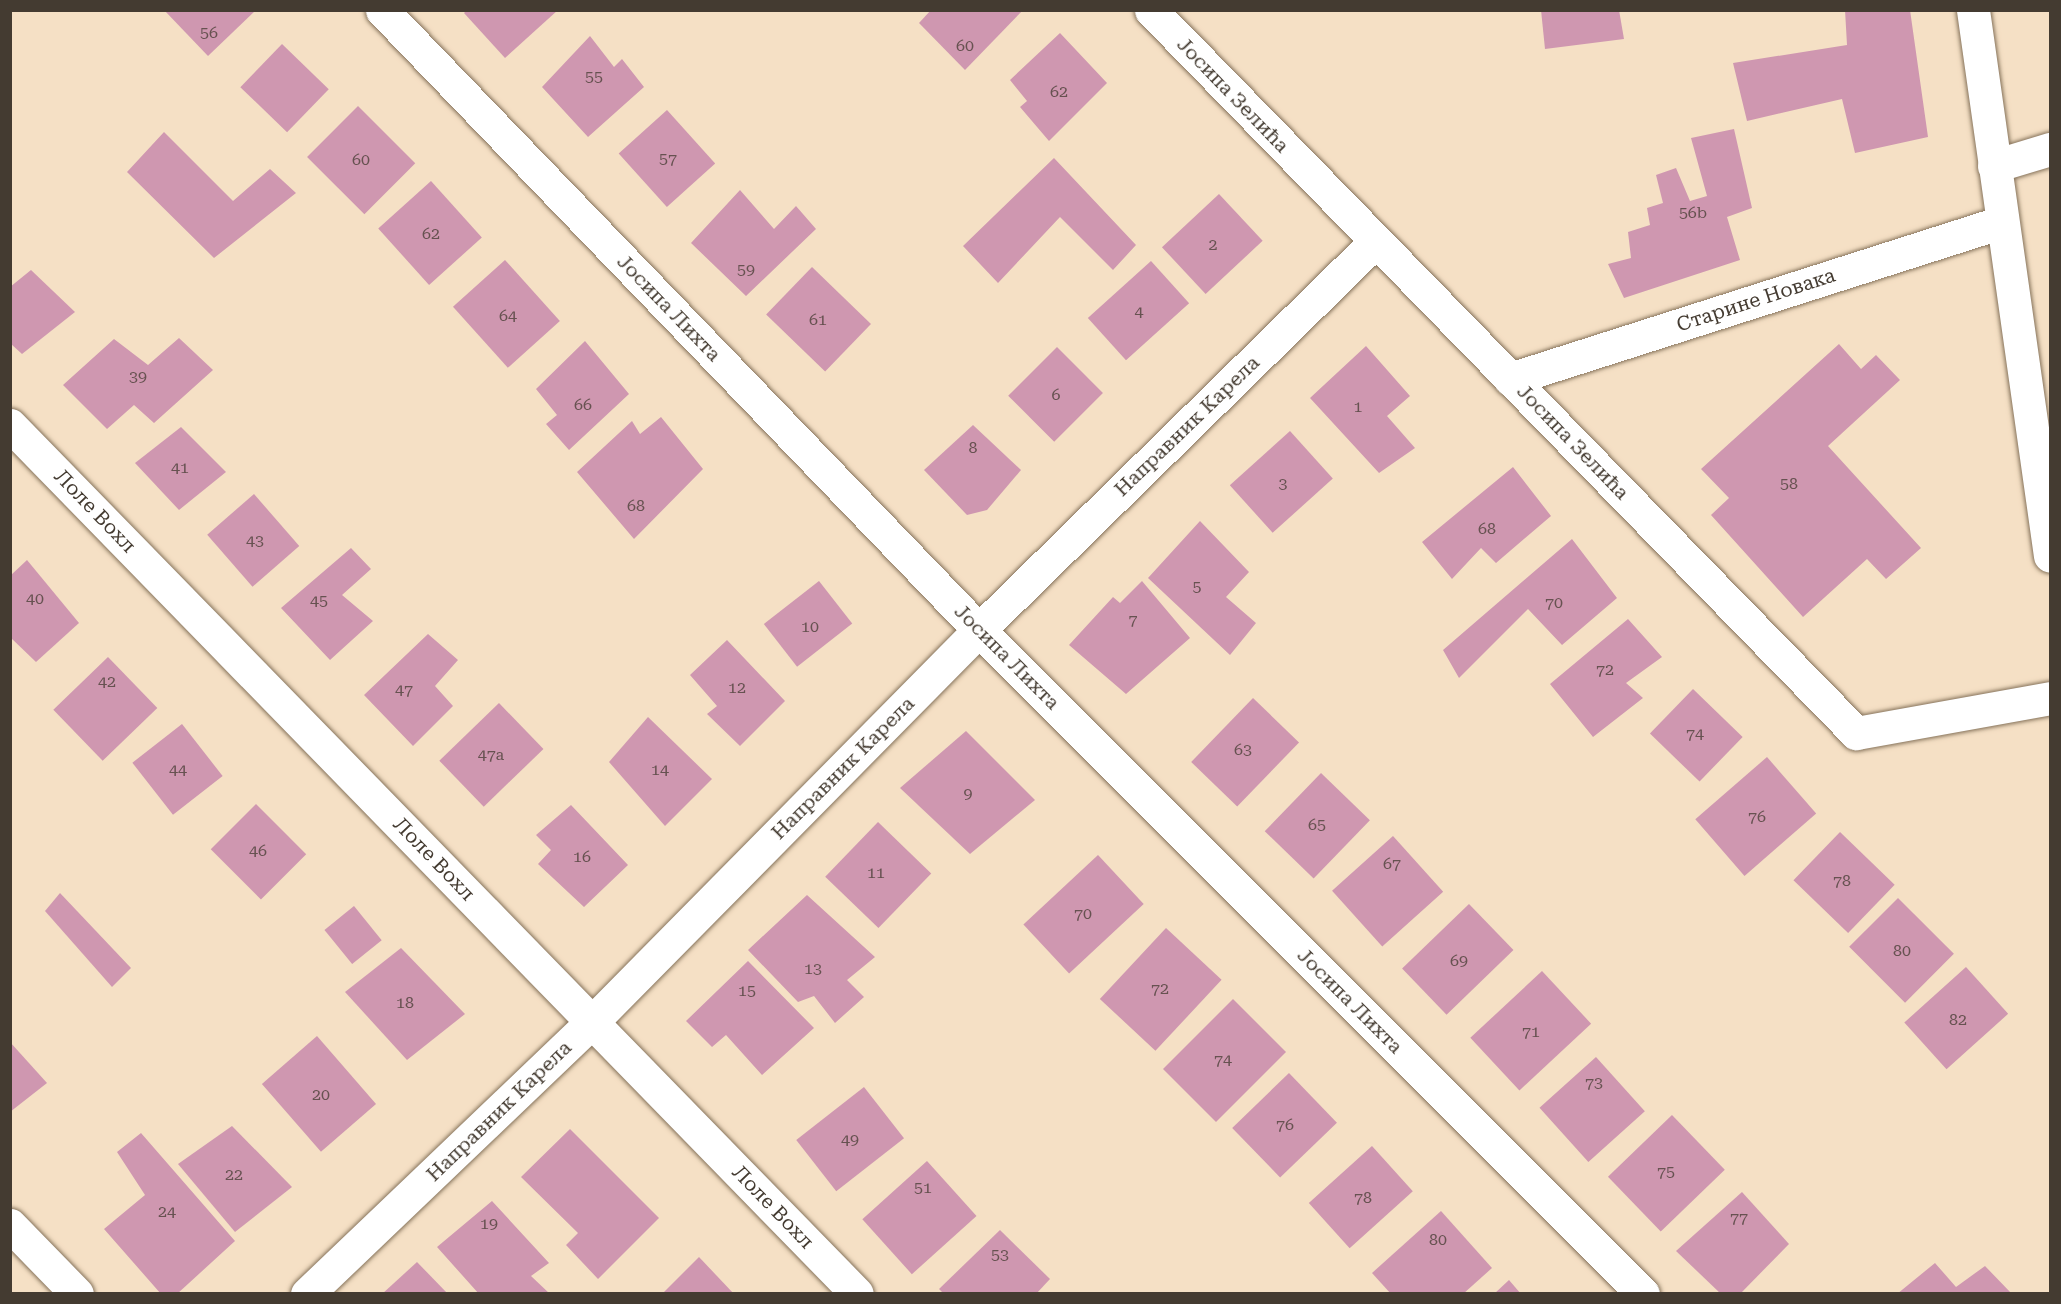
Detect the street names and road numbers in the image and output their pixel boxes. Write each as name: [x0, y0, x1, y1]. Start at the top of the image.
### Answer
street label: Јосипа Зелића: [1172, 32, 1294, 158]
street label: Јосипа Лихта: [612, 250, 726, 366]
street label: Старине Новака: [1674, 263, 1838, 337]
street label: Направник Карела: [1110, 351, 1264, 501]
street label: Јосипа Зелића: [1512, 379, 1634, 505]
street label: Лоле Вохл: [49, 464, 141, 558]
street label: Јосипа Лихта: [949, 599, 1065, 715]
street label: Направник Карела: [767, 692, 919, 844]
street label: Лоле Вохл: [388, 812, 480, 906]
street label: Јосипа Лихта: [1292, 943, 1408, 1059]
street label: Направник Карела: [422, 1036, 576, 1186]
street label: Лоле Вохл: [727, 1160, 819, 1254]

